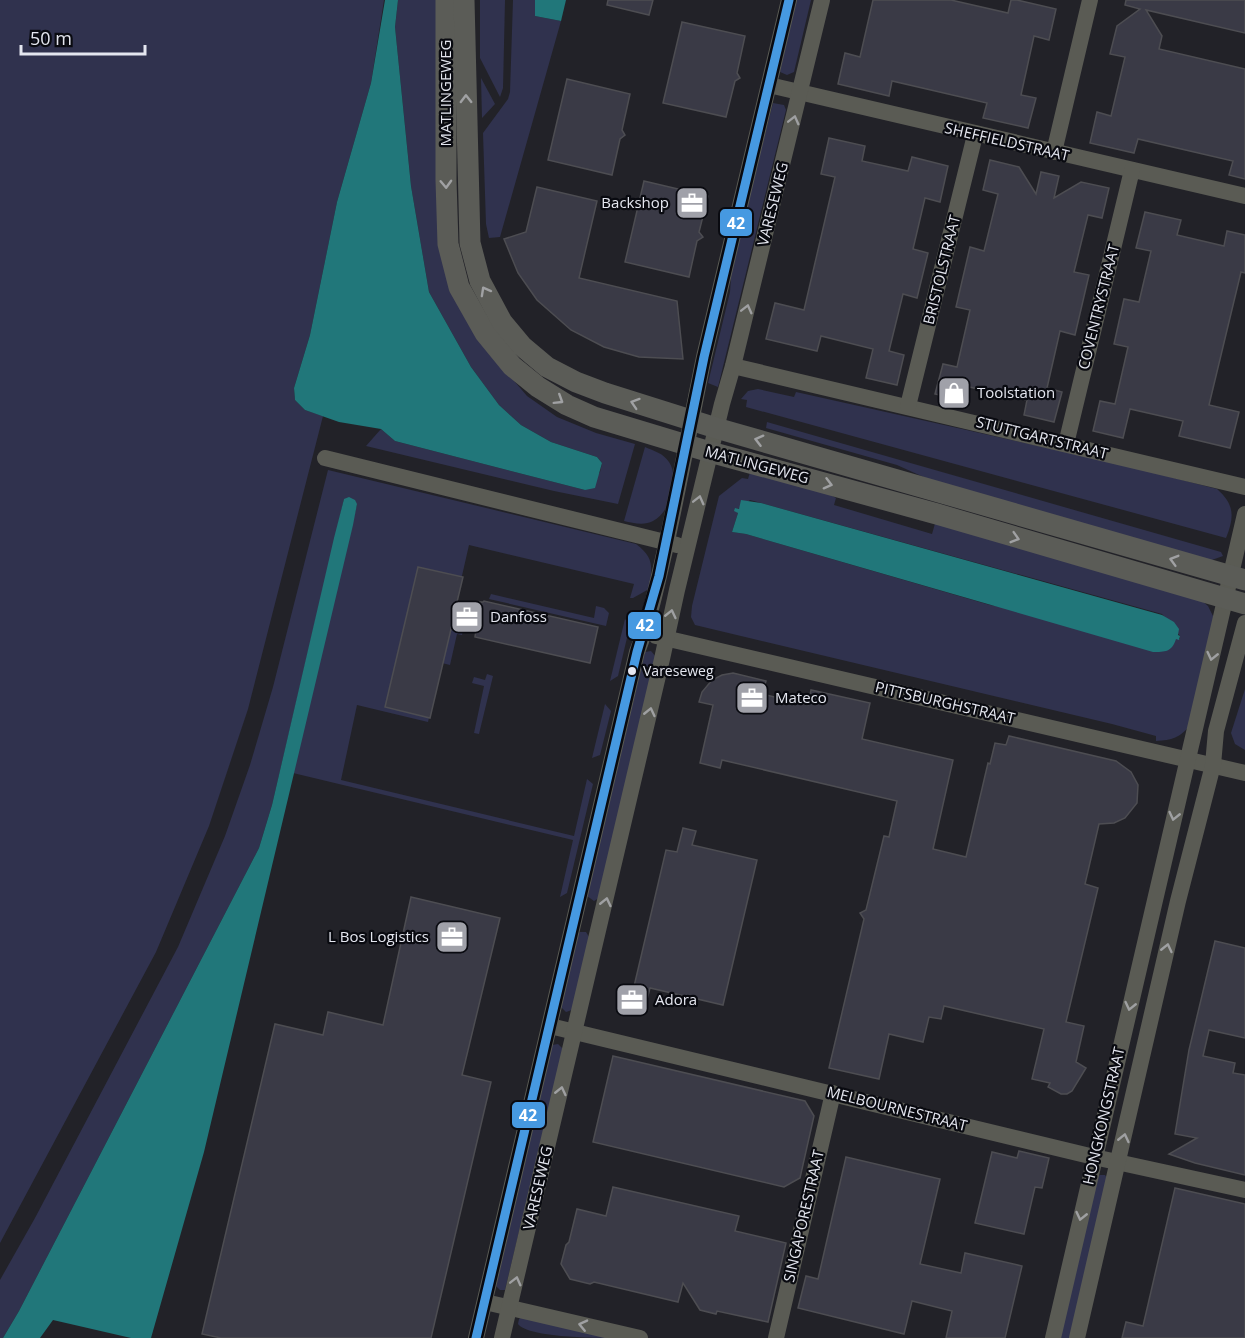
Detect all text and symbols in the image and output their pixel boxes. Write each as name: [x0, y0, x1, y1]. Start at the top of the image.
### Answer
scale bar: [21, 18, 146, 56]
text: 50 m: [30, 26, 72, 50]
street label: MATLINGEWEG: [435, 40, 455, 146]
one-way arrow: [460, 94, 473, 103]
one-way arrow: [786, 115, 799, 125]
street label: SHEFFIELDSTRAAT: [943, 117, 1072, 165]
street label: VARESEWEG: [752, 160, 792, 248]
one-way arrow: [440, 180, 452, 189]
office icon: Backshop: [674, 185, 710, 221]
place label: Backshop: [601, 192, 669, 212]
line badge: 42: [719, 208, 753, 237]
text: 42: [727, 212, 745, 234]
street label: BRISTOLSTRAAT: [918, 212, 964, 327]
street label: COVENTRYSTRAAT: [1073, 241, 1123, 372]
one-way arrow: [481, 287, 492, 297]
one-way arrow: [740, 305, 753, 315]
shop icon: Toolstation: [936, 375, 972, 411]
place label: Toolstation: [977, 382, 1055, 402]
one-way arrow: [553, 393, 563, 405]
one-way arrow: [630, 398, 641, 410]
street label: STUTTGARTSTRAAT: [974, 411, 1111, 463]
one-way arrow: [754, 434, 764, 447]
street label: MATLINGEWEG: [703, 441, 811, 488]
one-way arrow: [823, 477, 833, 490]
one-way arrow: [691, 495, 704, 505]
one-way arrow: [1009, 531, 1020, 543]
one-way arrow: [1169, 555, 1180, 567]
office icon: Danfoss: [449, 599, 485, 635]
place label: Danfoss: [490, 606, 547, 626]
one-way arrow: [664, 609, 677, 619]
line badge: 42: [627, 611, 662, 640]
text: 42: [636, 614, 654, 636]
one-way arrow: [1206, 650, 1219, 660]
place label: Vareseweg: [643, 661, 714, 680]
marker: Vareseweg: [626, 665, 638, 677]
street label: PITTSBURGHSTRAAT: [873, 676, 1018, 728]
office icon: Mateco: [734, 680, 770, 716]
place label: Mateco: [775, 687, 827, 707]
one-way arrow: [643, 707, 656, 717]
one-way arrow: [1169, 811, 1182, 821]
one-way arrow: [598, 897, 611, 907]
office icon: L Bos Logistics: [434, 919, 470, 955]
place label: L Bos Logistics: [328, 926, 429, 946]
one-way arrow: [1160, 943, 1173, 953]
office icon: Adora: [614, 982, 650, 1018]
place label: Adora: [655, 989, 697, 1009]
one-way arrow: [1124, 1001, 1137, 1011]
street label: HONGKONGSTRAAT: [1077, 1044, 1129, 1187]
street label: MELBOURNESTRAAT: [825, 1081, 970, 1135]
one-way arrow: [553, 1087, 566, 1097]
line badge: 42: [511, 1101, 546, 1129]
text: 42: [519, 1104, 537, 1126]
one-way arrow: [1117, 1133, 1130, 1143]
street label: VARESEWEG: [518, 1144, 556, 1232]
street label: SINGAPORESTRAAT: [778, 1147, 828, 1284]
one-way arrow: [1075, 1211, 1088, 1221]
one-way arrow: [508, 1276, 521, 1286]
one-way arrow: [579, 1319, 589, 1332]

